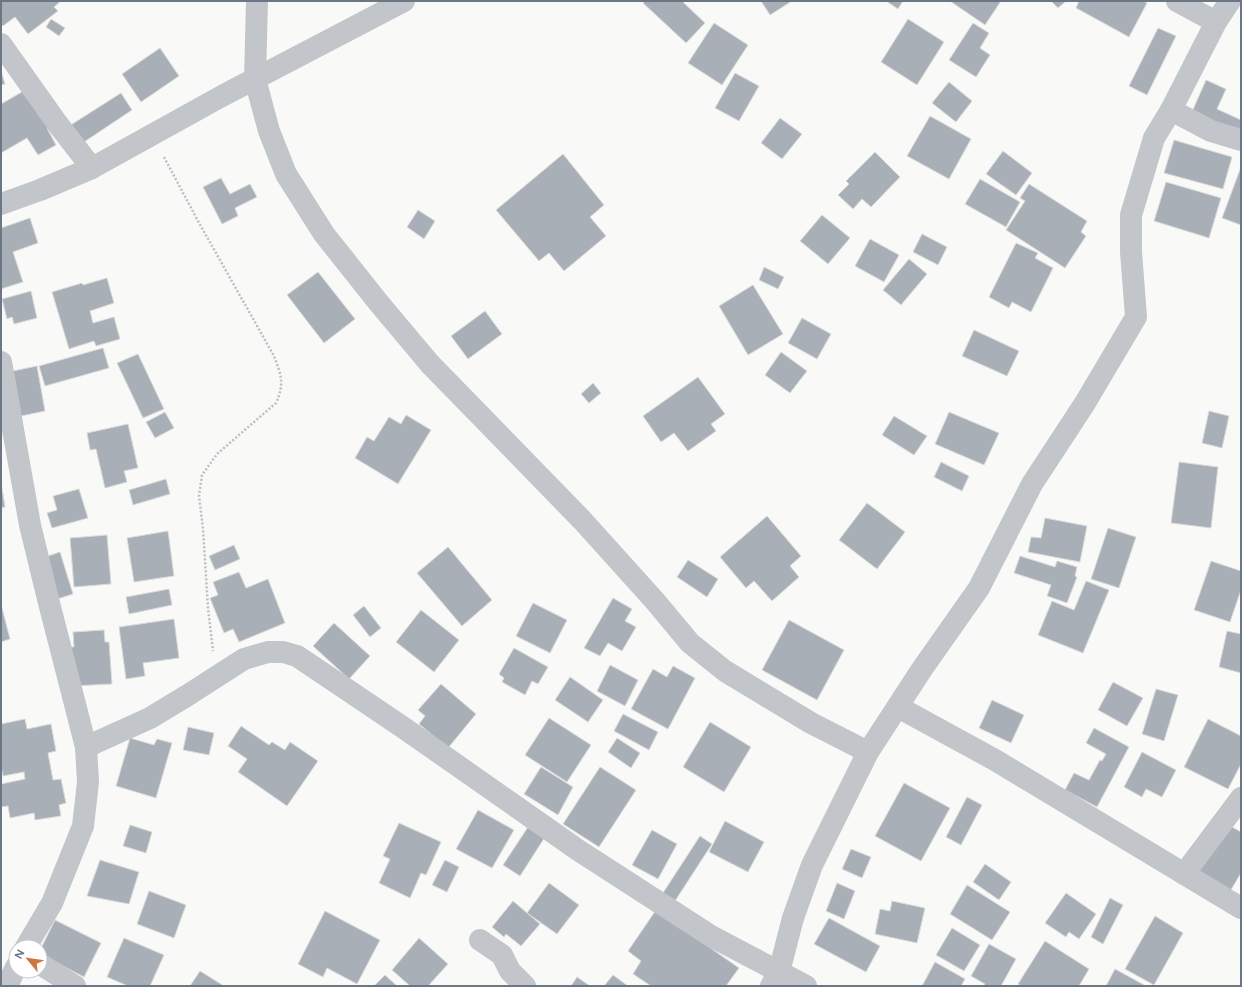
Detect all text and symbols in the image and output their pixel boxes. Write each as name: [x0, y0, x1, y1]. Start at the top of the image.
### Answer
north arrow: [8, 939, 48, 979]
text: N: [12, 948, 27, 961]

